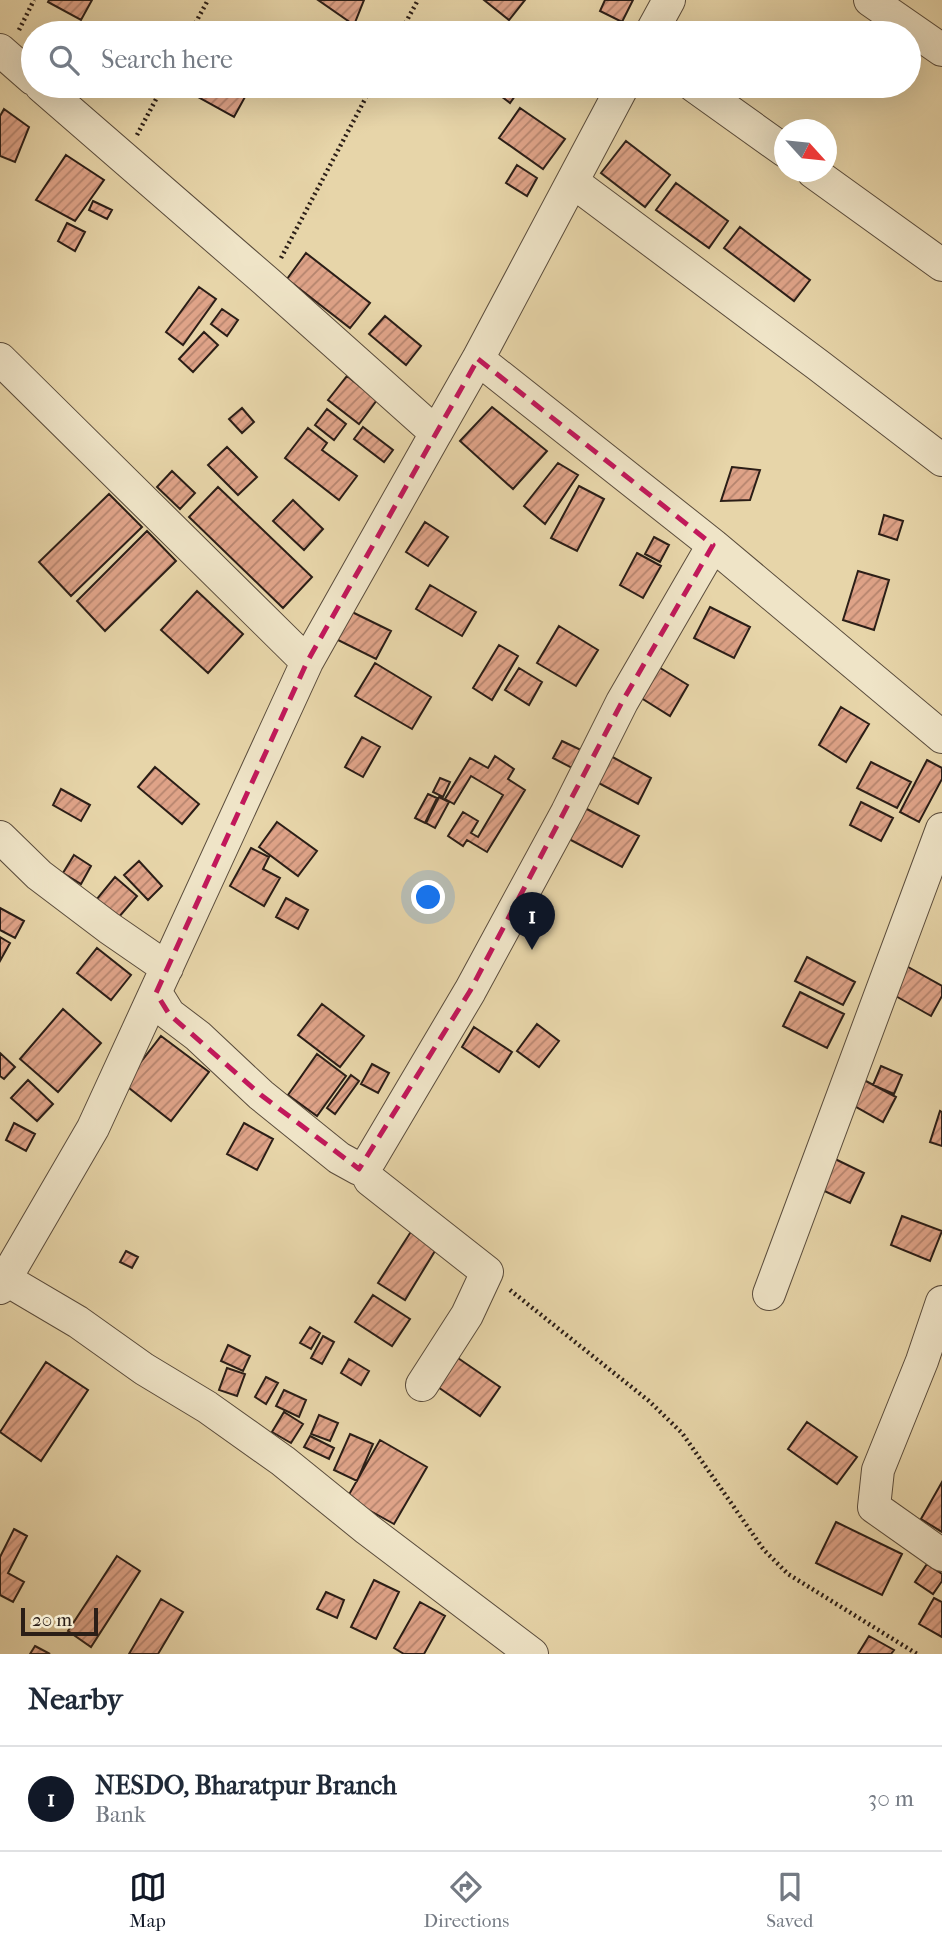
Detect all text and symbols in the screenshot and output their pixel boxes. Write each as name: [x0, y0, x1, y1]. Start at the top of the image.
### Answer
search box: [21, 21, 921, 98]
icon: search: [45, 41, 83, 79]
text: Search here: [101, 44, 233, 75]
north arrow: [774, 119, 837, 182]
your location: [411, 880, 445, 914]
pin: 1: [509, 892, 555, 950]
scale bar: [21, 1605, 98, 1637]
text: 20 m: [32, 1609, 72, 1631]
text: Nearby: [28, 1682, 123, 1717]
text: NESDO, Bharatpur Branch: [95, 1770, 397, 1801]
text: 1: [47, 1785, 55, 1812]
text: 30 m: [868, 1785, 914, 1812]
text: Bank: [95, 1801, 146, 1828]
tab: Map: [129, 1868, 167, 1932]
tab: Directions: [424, 1868, 509, 1932]
tab: Saved: [766, 1868, 813, 1932]

